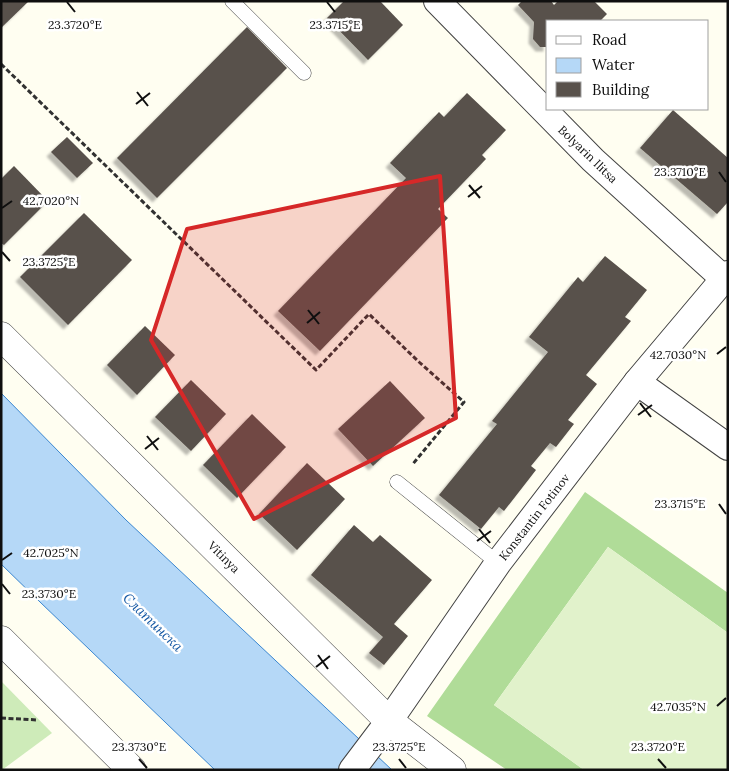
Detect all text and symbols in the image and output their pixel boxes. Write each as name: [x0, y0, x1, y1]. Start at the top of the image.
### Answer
text: 23.3720°E: [48, 17, 102, 32]
text: 23.3715°E: [309, 17, 361, 32]
legend: [546, 20, 709, 110]
text: Road: [592, 30, 627, 49]
text: Water: [592, 55, 635, 74]
text: Building: [592, 80, 650, 99]
street label: Bolyarin Ilitsa: [555, 122, 621, 186]
text: 23.3710°E: [654, 164, 706, 179]
text: 42.7020°N: [23, 193, 79, 208]
text: 23.3725°E: [22, 254, 76, 269]
text: 42.7030°N: [650, 347, 706, 362]
street label: Konstantin Fotinov: [495, 470, 573, 563]
text: 23.3715°E: [654, 496, 706, 511]
street label: Vitinya: [204, 537, 243, 576]
text: 42.7025°N: [23, 545, 79, 560]
text: 23.3730°E: [22, 586, 76, 601]
water label: Слатинска: [119, 589, 187, 655]
text: 42.7035°N: [650, 699, 706, 714]
text: 23.3730°E: [112, 739, 166, 754]
text: 23.3725°E: [372, 739, 426, 754]
text: 23.3720°E: [631, 739, 685, 754]

